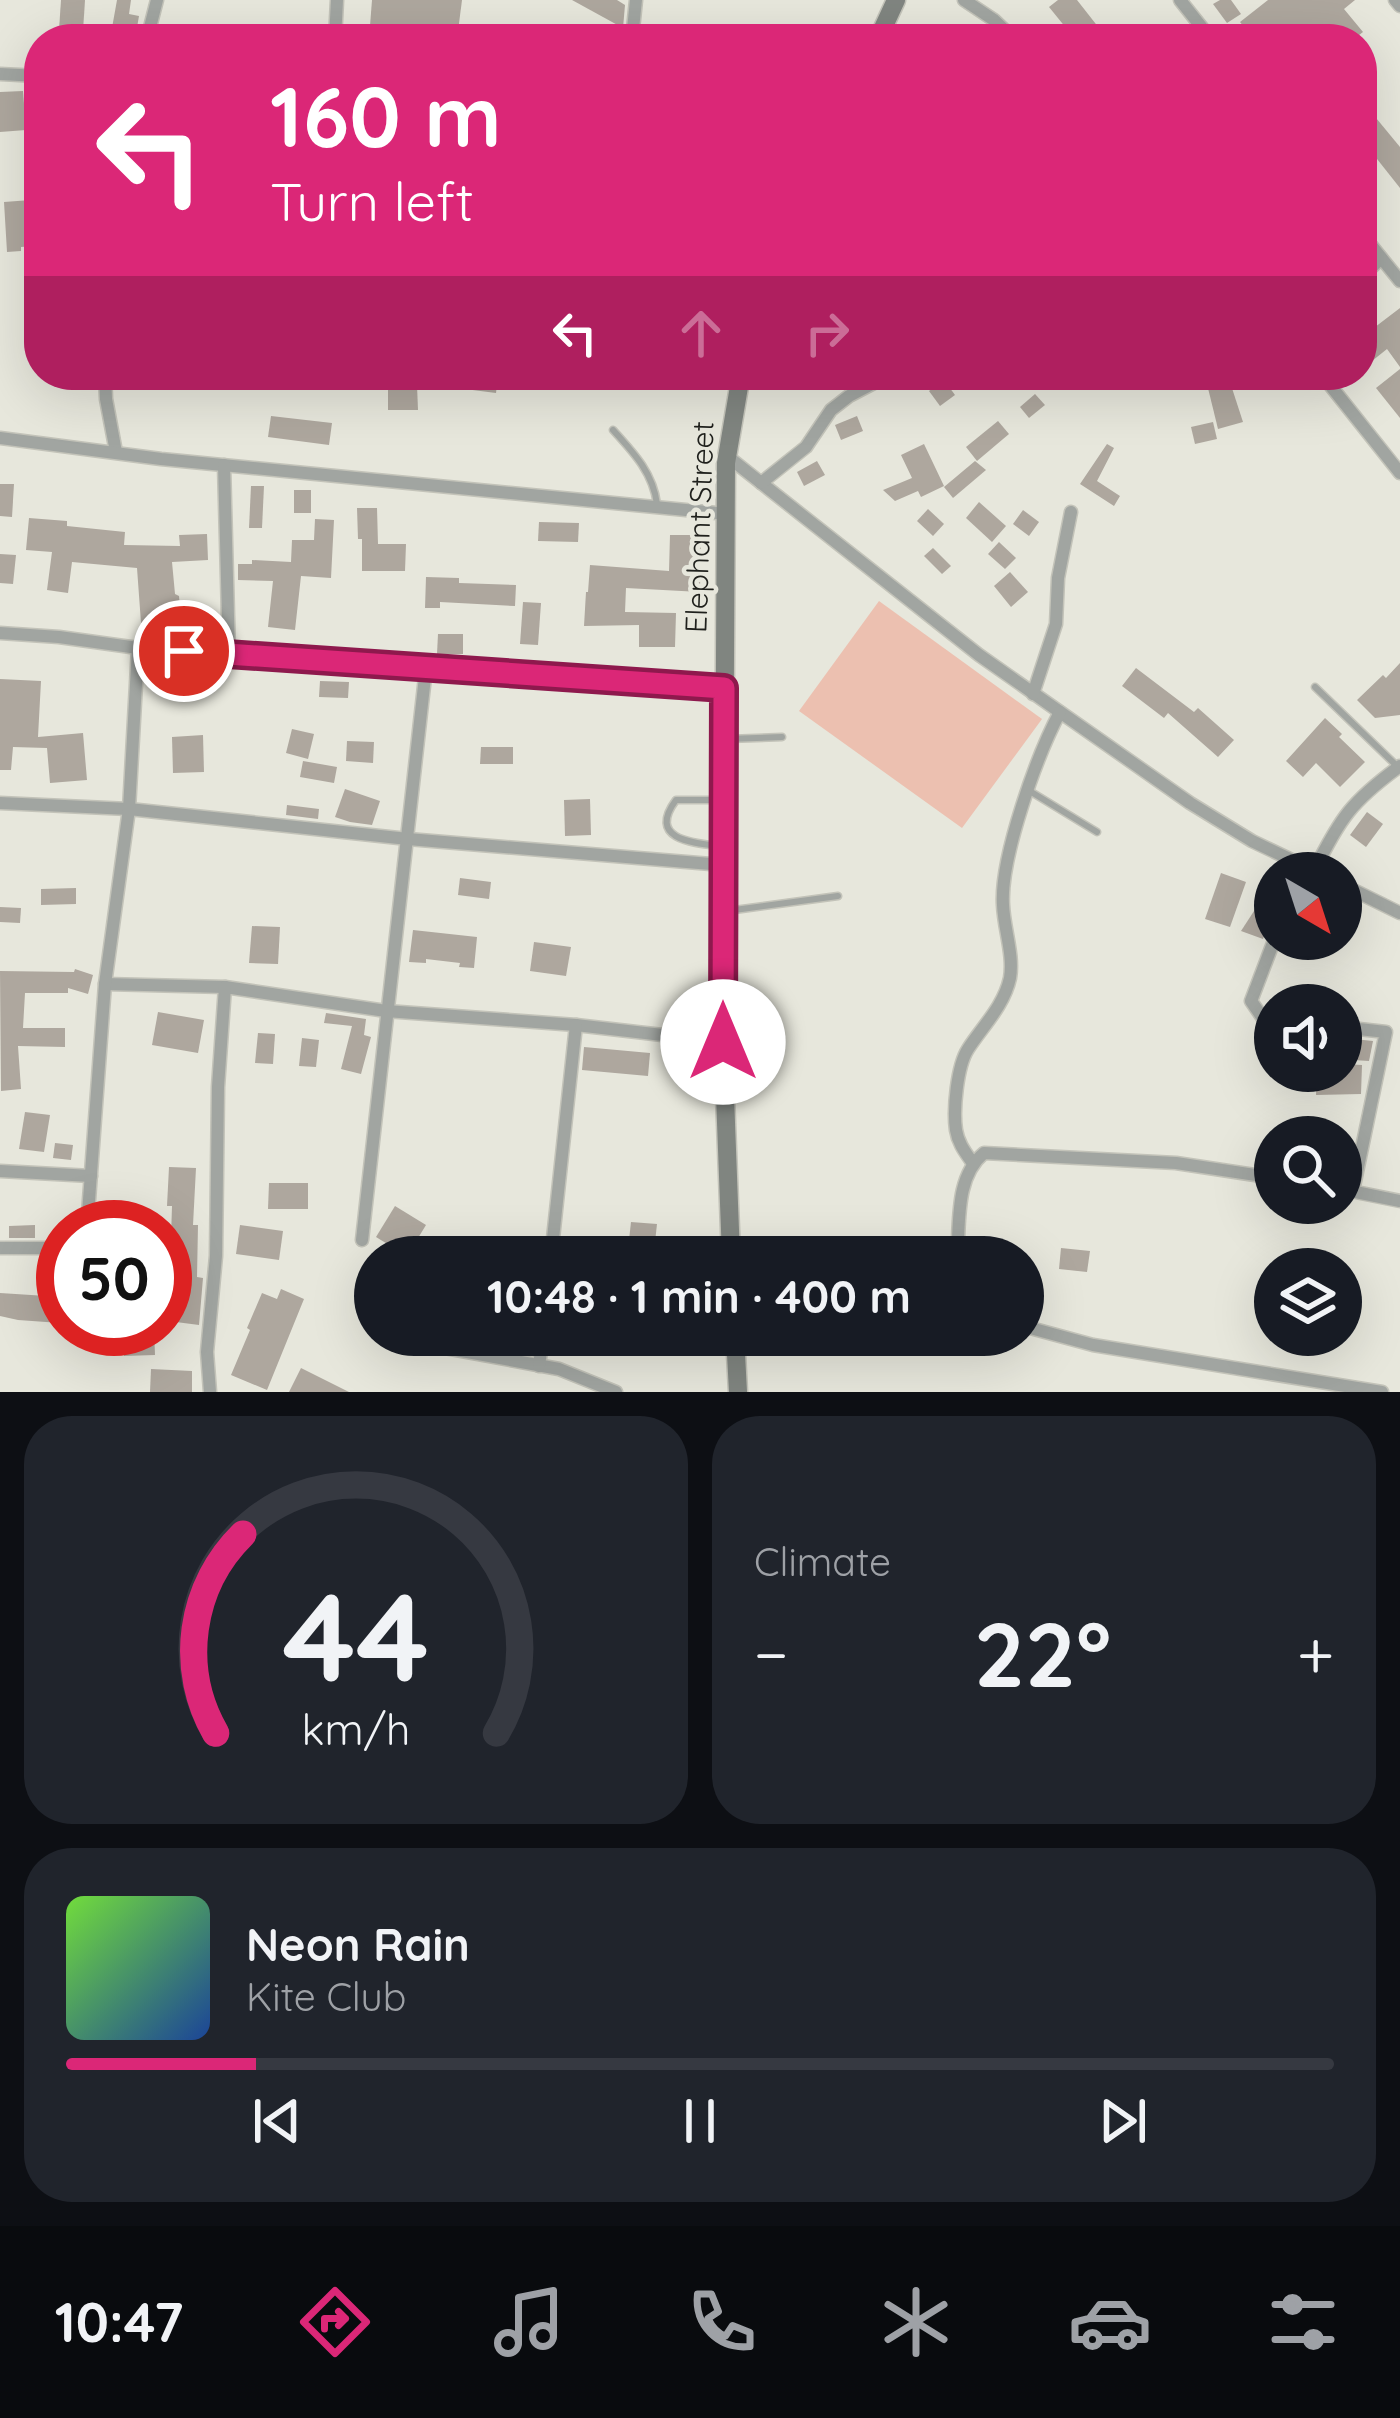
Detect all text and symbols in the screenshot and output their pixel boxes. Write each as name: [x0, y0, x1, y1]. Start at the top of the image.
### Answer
text: 160 m: [270, 63, 502, 168]
icon: left: [72, 72, 228, 228]
text: Turn left: [270, 167, 474, 235]
icon: left: [542, 300, 608, 366]
icon: ahead: [668, 300, 734, 366]
icon: right: [794, 300, 860, 366]
street label: Elephant Street: [676, 421, 722, 633]
pin: [133, 600, 235, 702]
icon: arrive: [151, 618, 217, 684]
north arrow: [1254, 852, 1362, 960]
map controls: [1254, 852, 1362, 1356]
position arrow: [660, 979, 786, 1105]
button: sound: [1254, 984, 1362, 1092]
button: search: [1254, 1116, 1362, 1224]
speed limit sign: 50: [36, 1200, 192, 1356]
button: layers: [1254, 1248, 1362, 1356]
text: 10:48 · 1 min · 400 m: [487, 1268, 911, 1324]
text: Climate: [754, 1537, 891, 1586]
text: 44: [283, 1557, 429, 1713]
text: 22°: [974, 1597, 1111, 1710]
text: −: [754, 1612, 788, 1695]
text: +: [1297, 1612, 1334, 1695]
text: km/h: [302, 1702, 410, 1756]
text: Neon Rain: [246, 1916, 470, 1972]
text: Kite Club: [246, 1972, 406, 2021]
icon: previous: [244, 2088, 310, 2154]
icon: pause: [667, 2088, 733, 2154]
icon: next: [1090, 2088, 1156, 2154]
icon: directions: [293, 2280, 377, 2364]
icon: music: [487, 2280, 571, 2364]
icon: phone: [680, 2280, 764, 2364]
icon: climate: [874, 2280, 958, 2364]
icon: car: [1068, 2280, 1152, 2364]
icon: filters: [1261, 2280, 1345, 2364]
text: 10:47: [55, 2288, 183, 2356]

